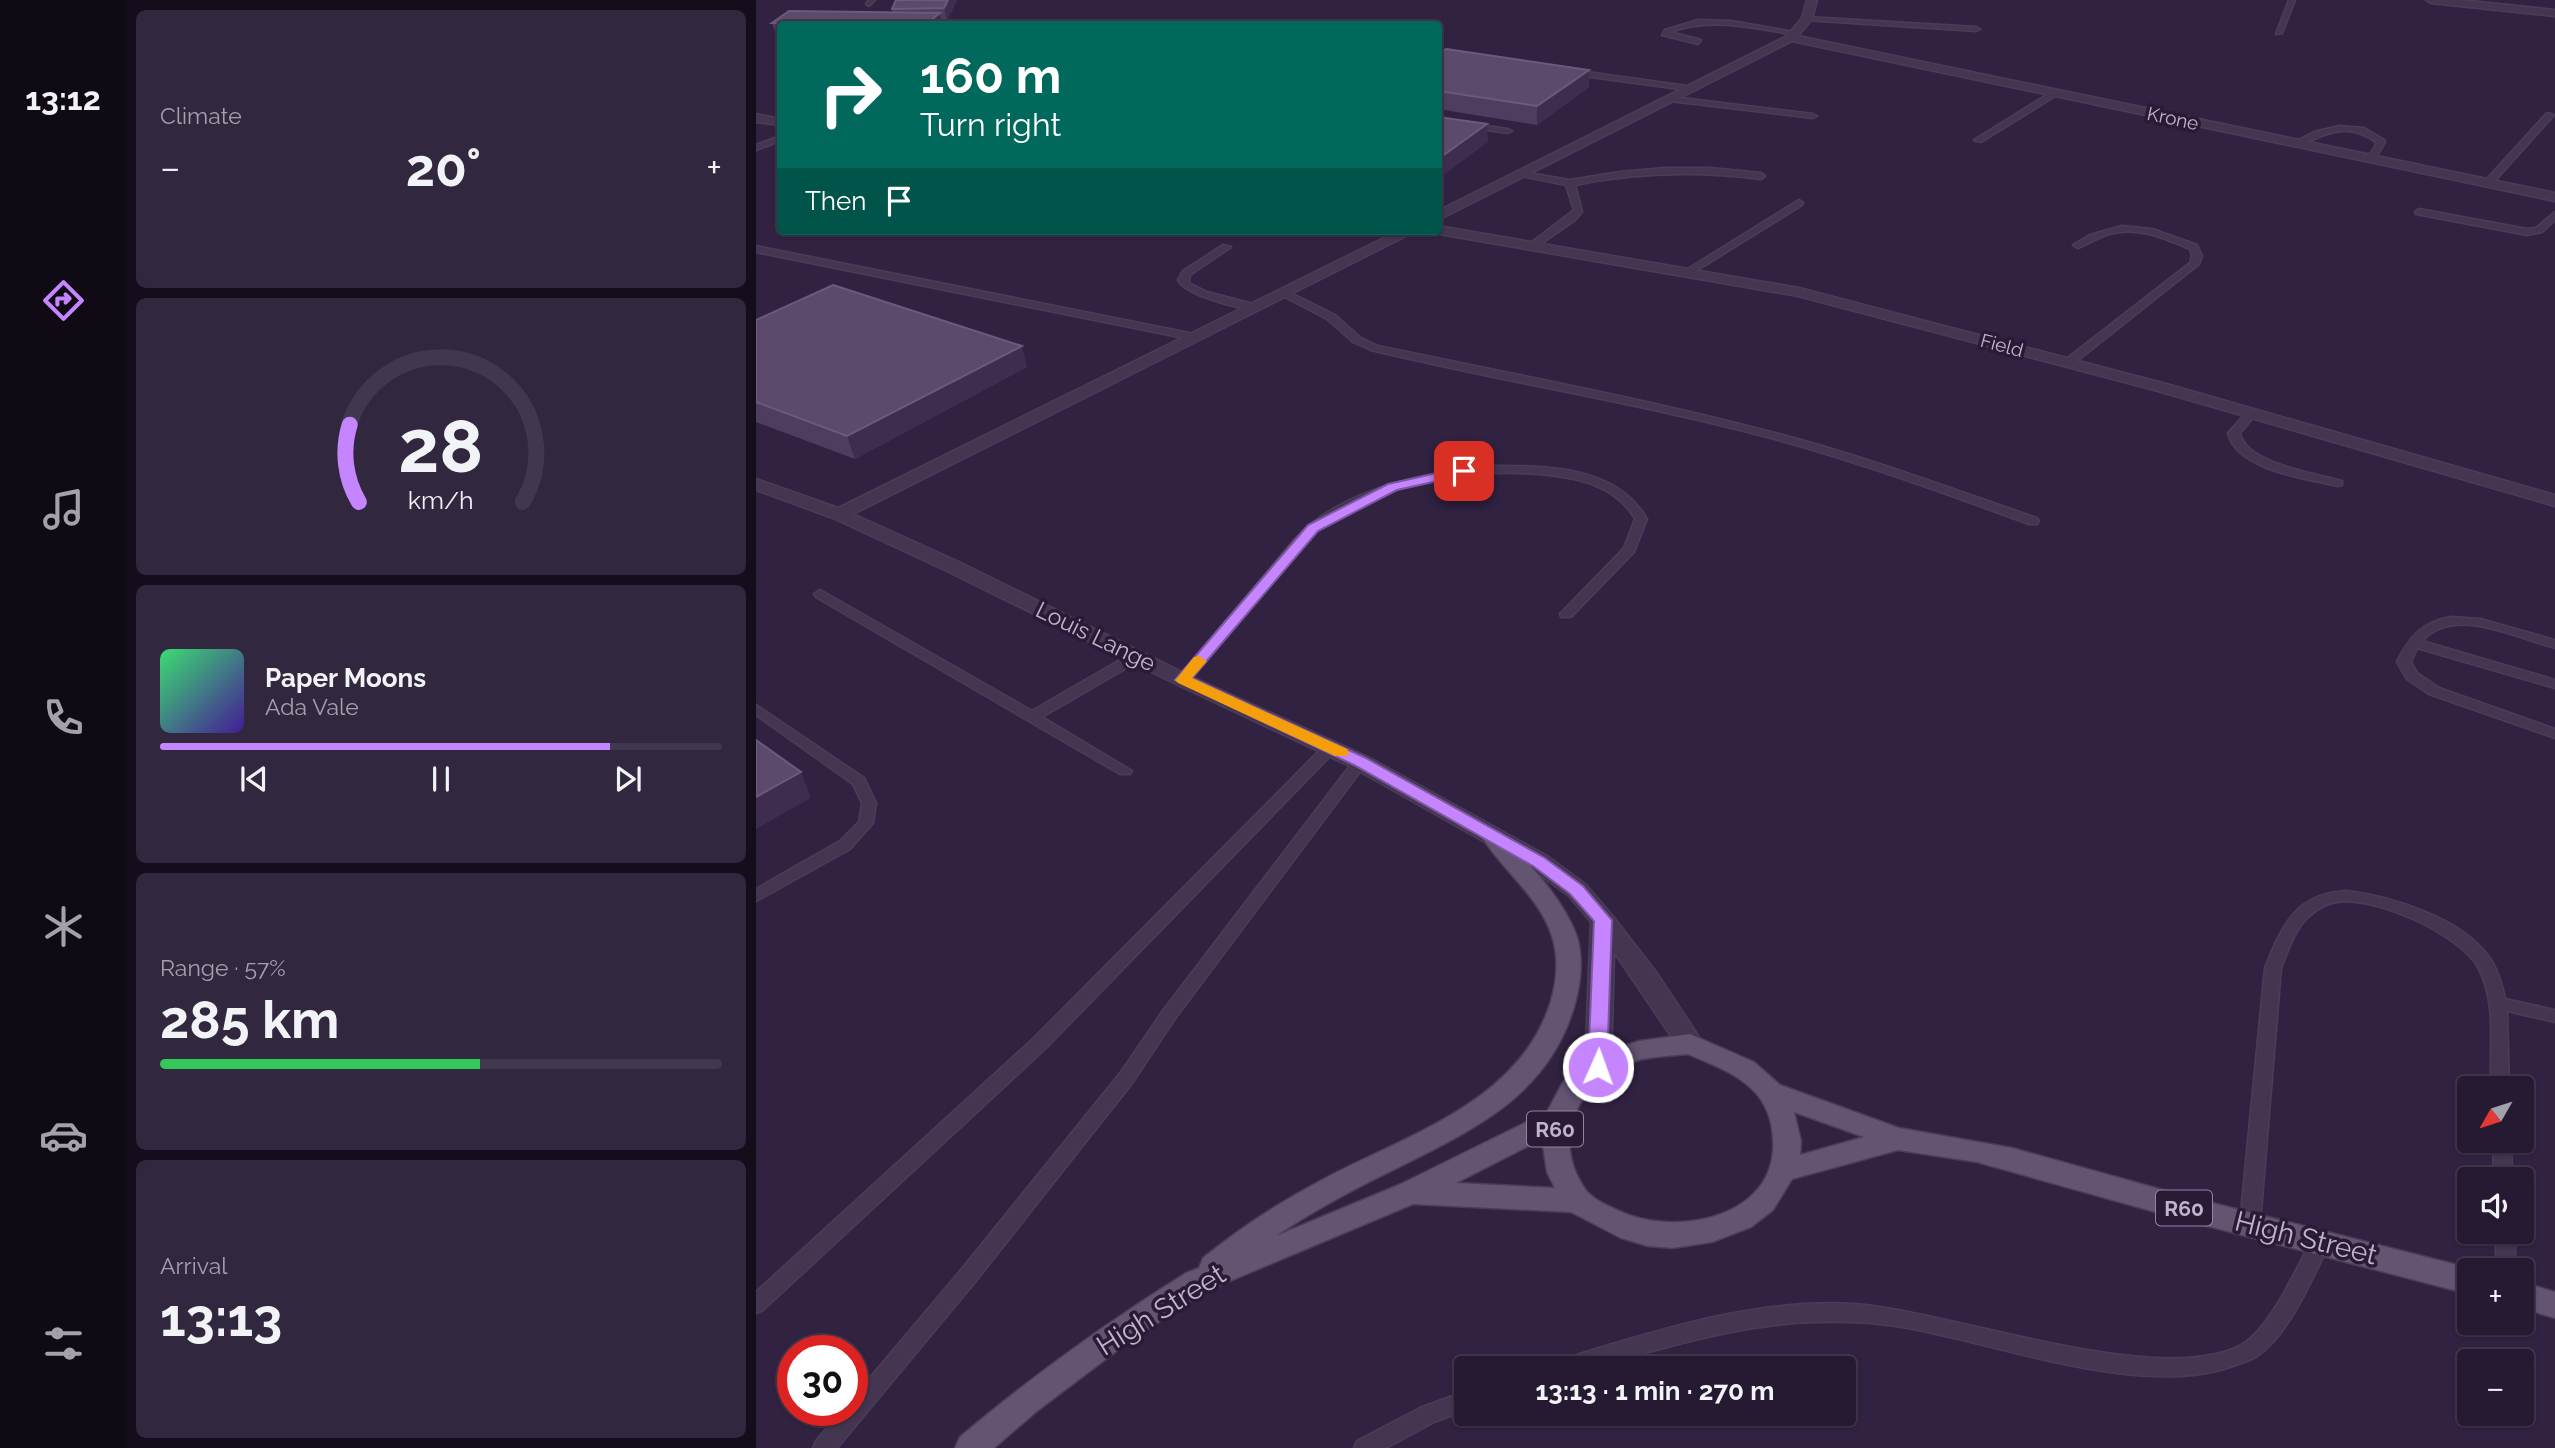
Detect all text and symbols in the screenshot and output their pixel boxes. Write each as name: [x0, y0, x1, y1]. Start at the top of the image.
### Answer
text: 160 m: [920, 47, 1061, 104]
icon: right: [805, 49, 896, 140]
text: 13:12: [25, 80, 101, 117]
text: Climate: [160, 102, 242, 129]
street label: Krone: [2145, 102, 2201, 134]
text: Turn right: [920, 106, 1061, 143]
text: 20°: [406, 137, 481, 198]
text: −: [160, 145, 180, 190]
text: +: [706, 145, 722, 190]
icon: arrive: [880, 182, 918, 220]
text: Then: [805, 186, 866, 216]
icon: directions: [39, 276, 88, 325]
street label: Field: [1978, 329, 2026, 361]
text: 28: [398, 405, 484, 490]
pin: [1434, 441, 1494, 501]
icon: arrive: [1445, 452, 1483, 490]
icon: music: [39, 485, 88, 534]
text: km/h: [408, 485, 474, 515]
street label: Louis Lange: [1032, 595, 1160, 677]
text: Paper Moons: [265, 663, 426, 693]
icon: phone: [39, 693, 88, 742]
text: Ada Vale: [265, 693, 359, 720]
icon: previous: [235, 760, 273, 798]
icon: pause: [422, 760, 460, 798]
icon: next: [609, 760, 647, 798]
icon: climate: [39, 902, 88, 951]
text: Range · 57%: [160, 954, 286, 981]
text: 285 km: [160, 989, 339, 1050]
position arrow: [1561, 1030, 1635, 1104]
north arrow: [2457, 1076, 2534, 1153]
map controls: [2457, 1076, 2534, 1426]
icon: car: [39, 1111, 88, 1160]
road number: R60: [1527, 1112, 1583, 1146]
button: sound: [2457, 1167, 2534, 1244]
road number: R60: [2156, 1190, 2212, 1226]
street label: High Street: [2232, 1204, 2381, 1272]
text: Arrival: [160, 1252, 227, 1279]
street label: High Street: [1091, 1257, 1232, 1362]
button: +: [2457, 1258, 2534, 1335]
text: 13:13: [160, 1287, 282, 1348]
icon: filters: [39, 1319, 88, 1368]
speed limit sign: 30: [777, 1335, 868, 1426]
button: −: [2457, 1349, 2534, 1426]
text: 13:13 · 1 min · 270 m: [1535, 1376, 1775, 1406]

